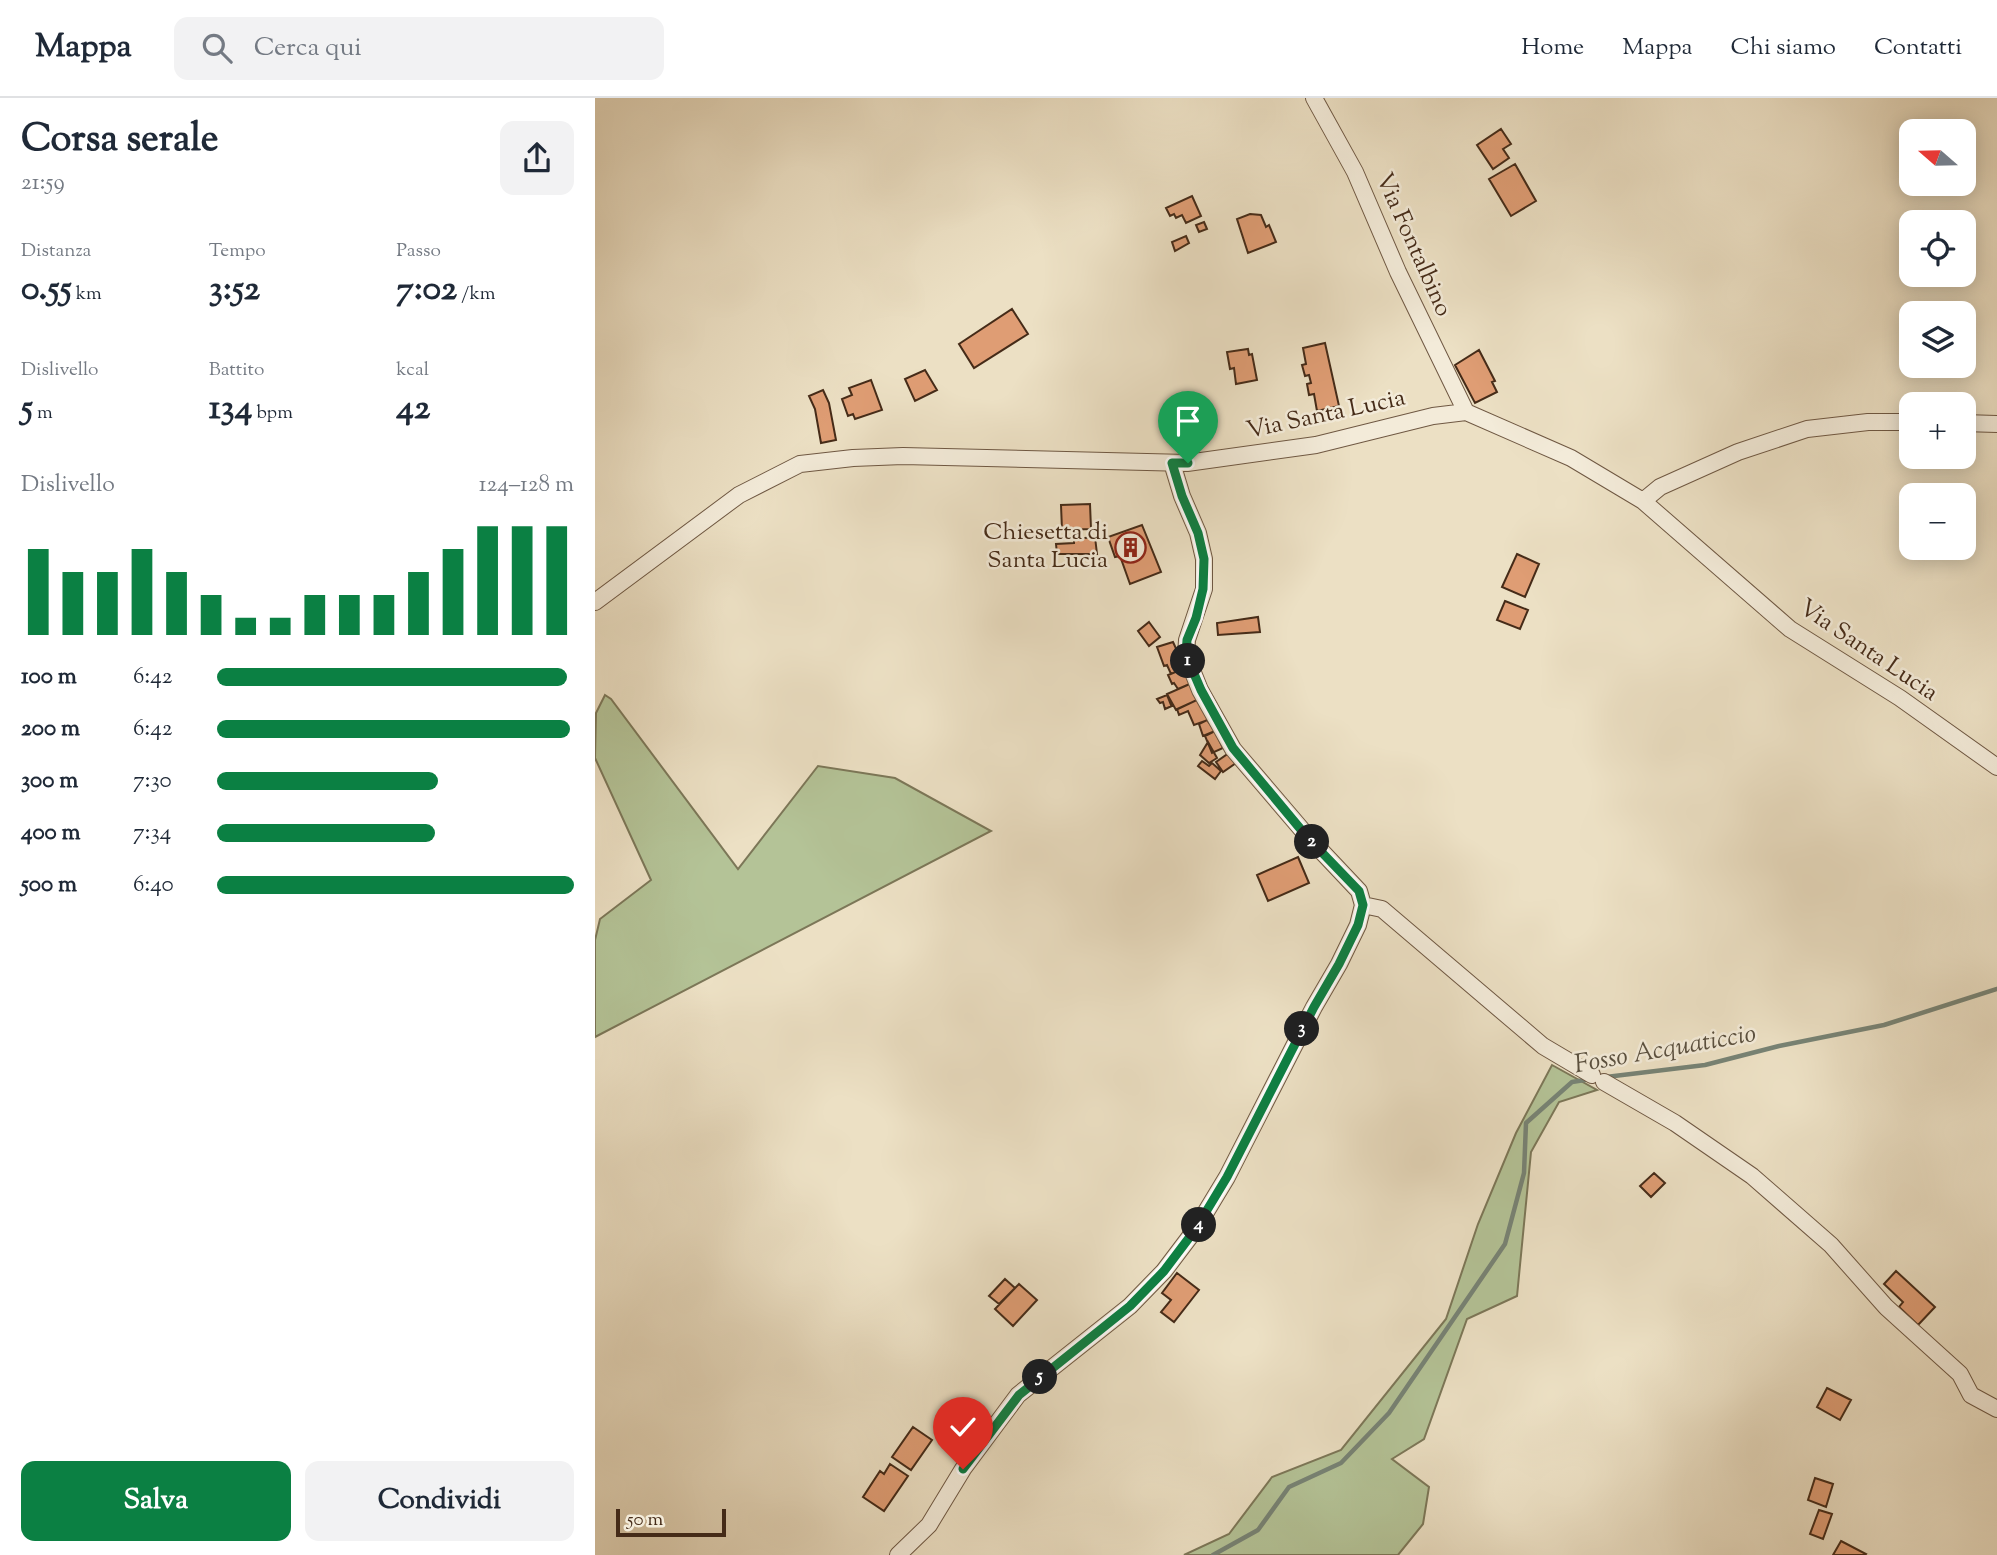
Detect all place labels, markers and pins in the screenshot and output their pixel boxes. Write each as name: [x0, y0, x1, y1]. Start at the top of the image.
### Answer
pin: [1158, 391, 1218, 463]
place label: Chiesetta di Santa Lucia: [983, 516, 1108, 578]
building icon: Chiesetta di Santa Lucia: [1114, 530, 1148, 564]
pin: 1: [1171, 644, 1205, 678]
pin: 2: [1295, 824, 1329, 860]
pin: 3: [1285, 1012, 1319, 1046]
pin: 4: [1181, 1208, 1217, 1242]
pin: 5: [1023, 1360, 1057, 1394]
pin: [933, 1397, 993, 1469]

